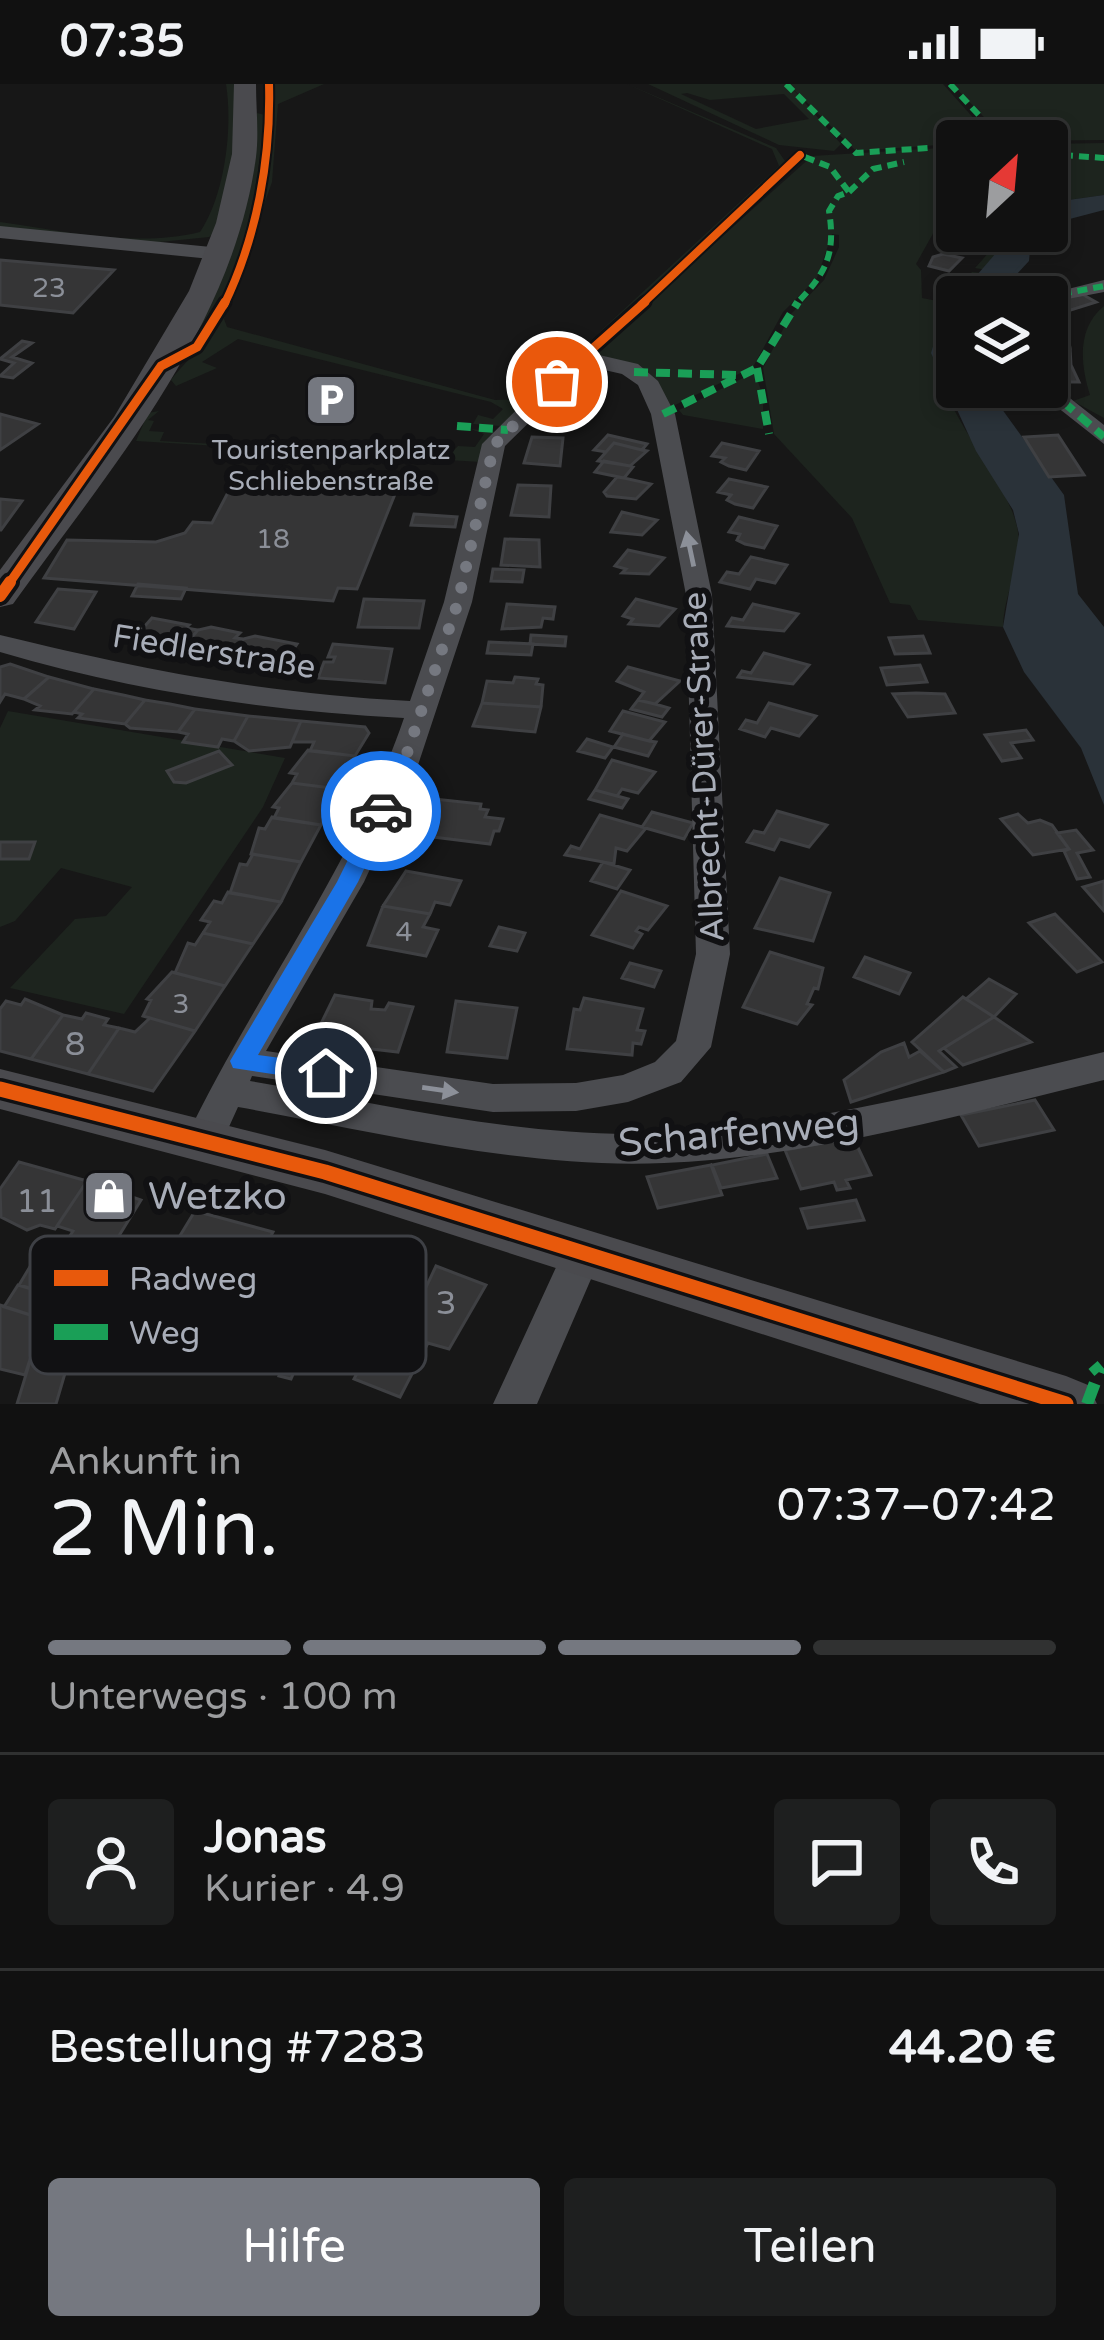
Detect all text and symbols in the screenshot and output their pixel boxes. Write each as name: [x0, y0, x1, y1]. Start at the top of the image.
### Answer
text: 07:35: [60, 15, 185, 69]
north arrow: [936, 120, 1068, 252]
map controls: [936, 120, 1068, 408]
house number: 23: [32, 272, 66, 305]
button: layers: [936, 276, 1068, 408]
pin: [506, 331, 608, 433]
icon: bag: [524, 349, 590, 415]
parking icon: Touristenparkplatz Schliebenstraße: [303, 372, 359, 428]
place label: Touristenparkplatz Schliebenstraße: [212, 434, 450, 498]
house number: 18: [256, 523, 290, 556]
one-way arrow: [680, 530, 699, 568]
street label: Albrecht-Dürer-Straße: [675, 591, 733, 943]
street label: Fiedlerstraße: [110, 617, 318, 687]
courier: [321, 751, 441, 871]
icon: car: [348, 778, 414, 844]
house number: 4: [396, 916, 413, 949]
house number: 3: [173, 988, 189, 1021]
pin: [275, 1022, 377, 1124]
house number: 8: [65, 1025, 85, 1064]
icon: home: [293, 1040, 359, 1106]
one-way arrow: [422, 1081, 460, 1100]
street label: Scharfenweg: [616, 1099, 862, 1167]
shop icon: Wetzko: [81, 1168, 137, 1224]
place label: Wetzko: [148, 1173, 287, 1220]
house number: 11: [16, 1182, 58, 1221]
legend: [30, 1236, 426, 1374]
text: Radweg: [129, 1260, 257, 1299]
house number: 3: [436, 1284, 456, 1323]
text: Weg: [129, 1314, 200, 1353]
text: Ankunft in: [48, 1438, 242, 1485]
text: 07:37–07:42: [777, 1479, 1056, 1533]
text: 2 Min.: [48, 1483, 279, 1577]
text: Unterwegs · 100 m: [48, 1673, 398, 1720]
button: person: [48, 1799, 174, 1925]
button: chat: [774, 1799, 900, 1925]
button: phone: [930, 1799, 1056, 1925]
text: Jonas: [204, 1811, 327, 1865]
text: Kurier · 4.9: [204, 1865, 405, 1912]
text: Bestellung #7283: [48, 2021, 426, 2075]
text: 44.20 €: [889, 2021, 1056, 2075]
button: Hilfe: [48, 2178, 540, 2316]
button: Teilen: [564, 2178, 1056, 2316]

